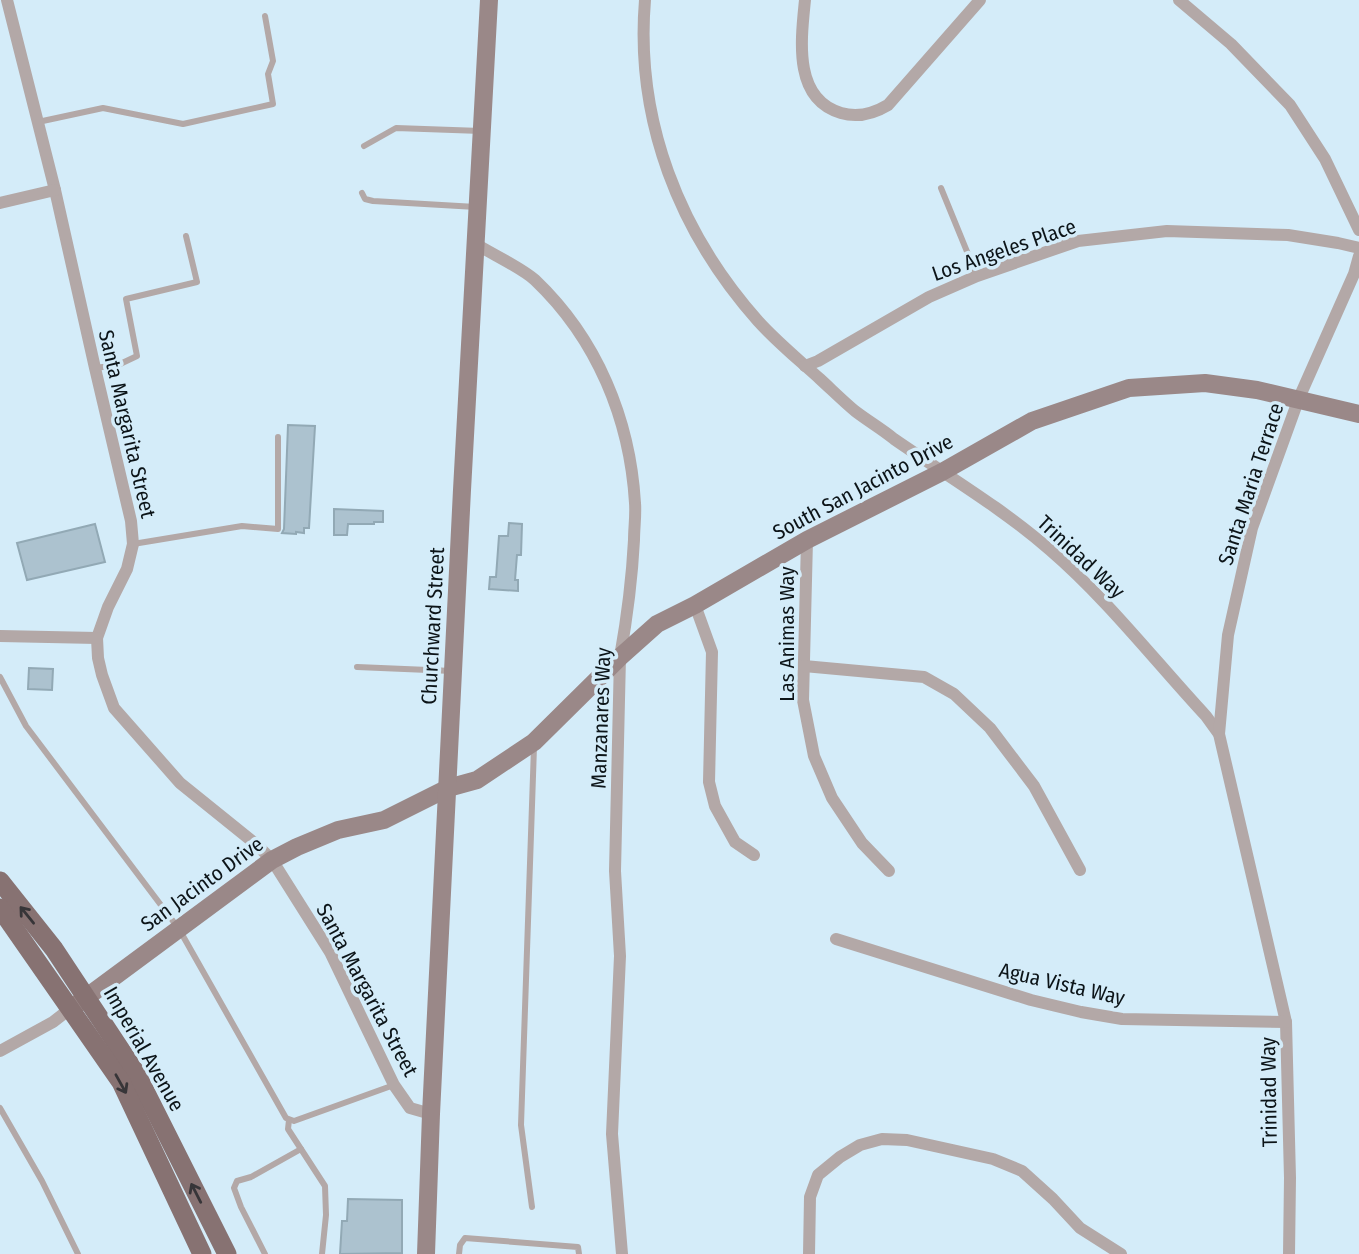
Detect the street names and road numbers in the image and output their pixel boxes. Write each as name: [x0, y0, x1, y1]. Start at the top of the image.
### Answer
street label: Los Angeles Place: [928, 213, 1080, 287]
street label: Santa Margarita Street: [93, 328, 161, 521]
street label: Santa Maria Terrace: [1213, 400, 1289, 568]
street label: South San Jacinto Drive: [768, 428, 958, 546]
street label: Trinidad Way: [1032, 510, 1131, 605]
street label: Churchward Street: [416, 546, 450, 705]
street label: Las Animas Way: [774, 566, 800, 702]
street label: Manzanares Way: [586, 646, 616, 789]
street label: San Jacinto Drive: [136, 831, 268, 937]
street label: Santa Margarita Street: [310, 899, 424, 1081]
street label: Agua Vista Way: [997, 957, 1128, 1011]
street label: Imperial Avenue: [98, 982, 190, 1116]
street label: Trinidad Way: [1255, 1036, 1283, 1147]

